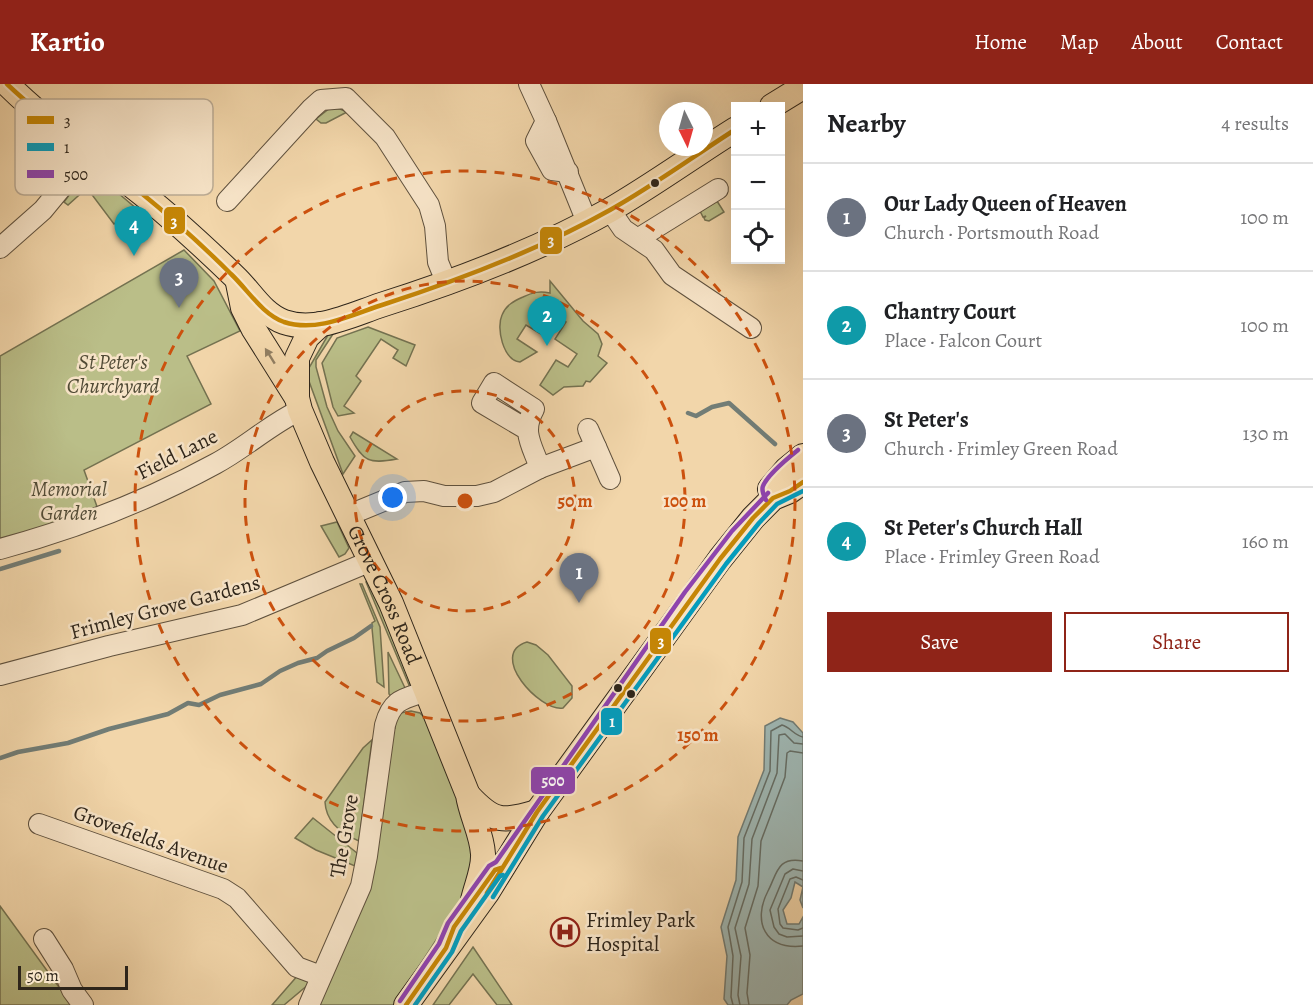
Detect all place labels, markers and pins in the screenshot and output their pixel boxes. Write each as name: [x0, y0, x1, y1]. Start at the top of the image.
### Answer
unlabelled marker: [649, 177, 661, 189]
pin: 4: [114, 206, 154, 256]
pin: 3: [160, 258, 198, 308]
pin: 2: [528, 296, 566, 346]
centre of rings: [455, 491, 475, 511]
pin: 1: [560, 554, 598, 603]
unlabelled marker: [612, 682, 624, 694]
unlabelled marker: [625, 688, 637, 700]
place label: Frimley Park Hospital: [586, 906, 696, 958]
hospital icon: Frimley Park Hospital: [549, 916, 581, 948]

